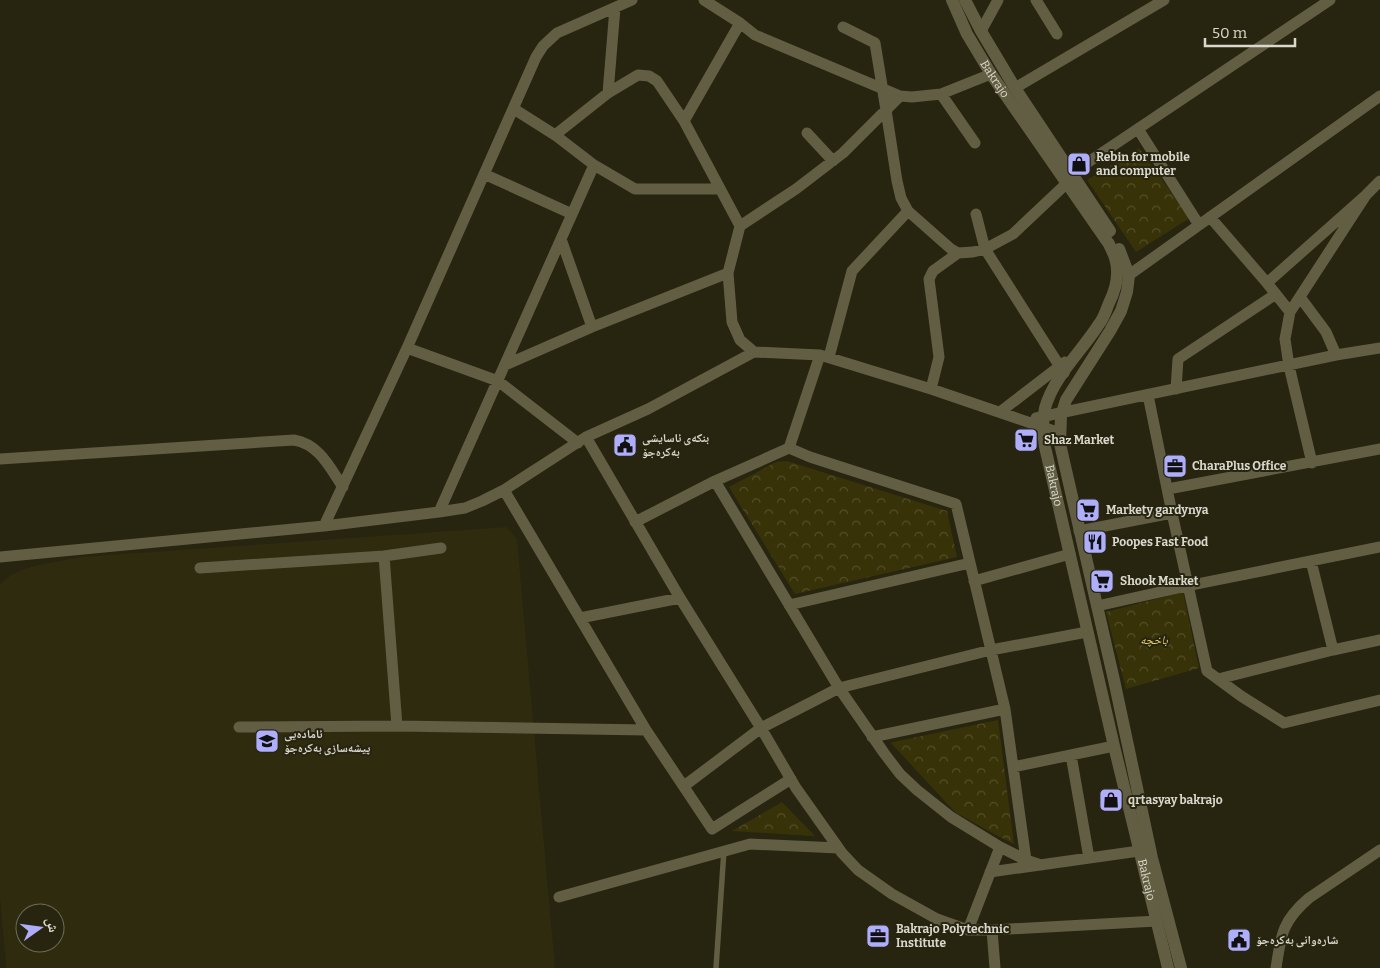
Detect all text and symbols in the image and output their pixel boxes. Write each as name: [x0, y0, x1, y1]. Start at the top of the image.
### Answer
scale bar: [1205, 15, 1295, 47]
text: 50 m: [1212, 24, 1248, 42]
street label: Bakrajo: [977, 58, 1012, 101]
place label: Rebin for mobile and computer: [1096, 150, 1190, 178]
shop icon: Rebin for mobile and computer: [1066, 151, 1092, 177]
supermarket icon: Shaz Market: [1013, 427, 1039, 453]
place label: بنکەی ئاسایشی بەکرەجۆ: [642, 431, 709, 459]
public building icon: بنکەی ئاسایشی بەکرەجۆ: [612, 432, 638, 458]
place label: Shaz Market: [1044, 433, 1115, 447]
office icon: CharaPlus Office: [1162, 453, 1188, 479]
place label: CharaPlus Office: [1192, 459, 1287, 473]
street label: Bakrajo: [1042, 463, 1065, 508]
supermarket icon: Markety gardynya: [1075, 497, 1101, 523]
place label: Markety gardynya: [1106, 503, 1209, 517]
restaurant icon: Poopes Fast Food: [1082, 529, 1108, 555]
place label: Poopes Fast Food: [1112, 535, 1209, 549]
supermarket icon: Shook Market: [1089, 568, 1115, 594]
place label: Shook Market: [1120, 574, 1199, 588]
park label: باخچە: [1140, 633, 1168, 647]
place label: ئامادەیی پیشەسازی بەکرەجۆ: [284, 727, 371, 756]
school or university icon: ئامادەیی پیشەسازی بەکرەجۆ: [254, 728, 280, 754]
shop icon: qrtasyay bakrajo: [1098, 787, 1124, 813]
place label: qrtasyay bakrajo: [1128, 793, 1223, 808]
street label: Bakrajo: [1135, 858, 1158, 902]
north arrow: [15, 903, 65, 953]
text: ش: [42, 916, 62, 934]
place label: Bakrajo Polytechnic Institute: [896, 922, 1009, 950]
office icon: Bakrajo Polytechnic Institute: [865, 923, 891, 949]
public building icon: شارەوانی بەکرەجۆ: [1226, 927, 1252, 953]
place label: شارەوانی بەکرەجۆ: [1256, 933, 1338, 948]

